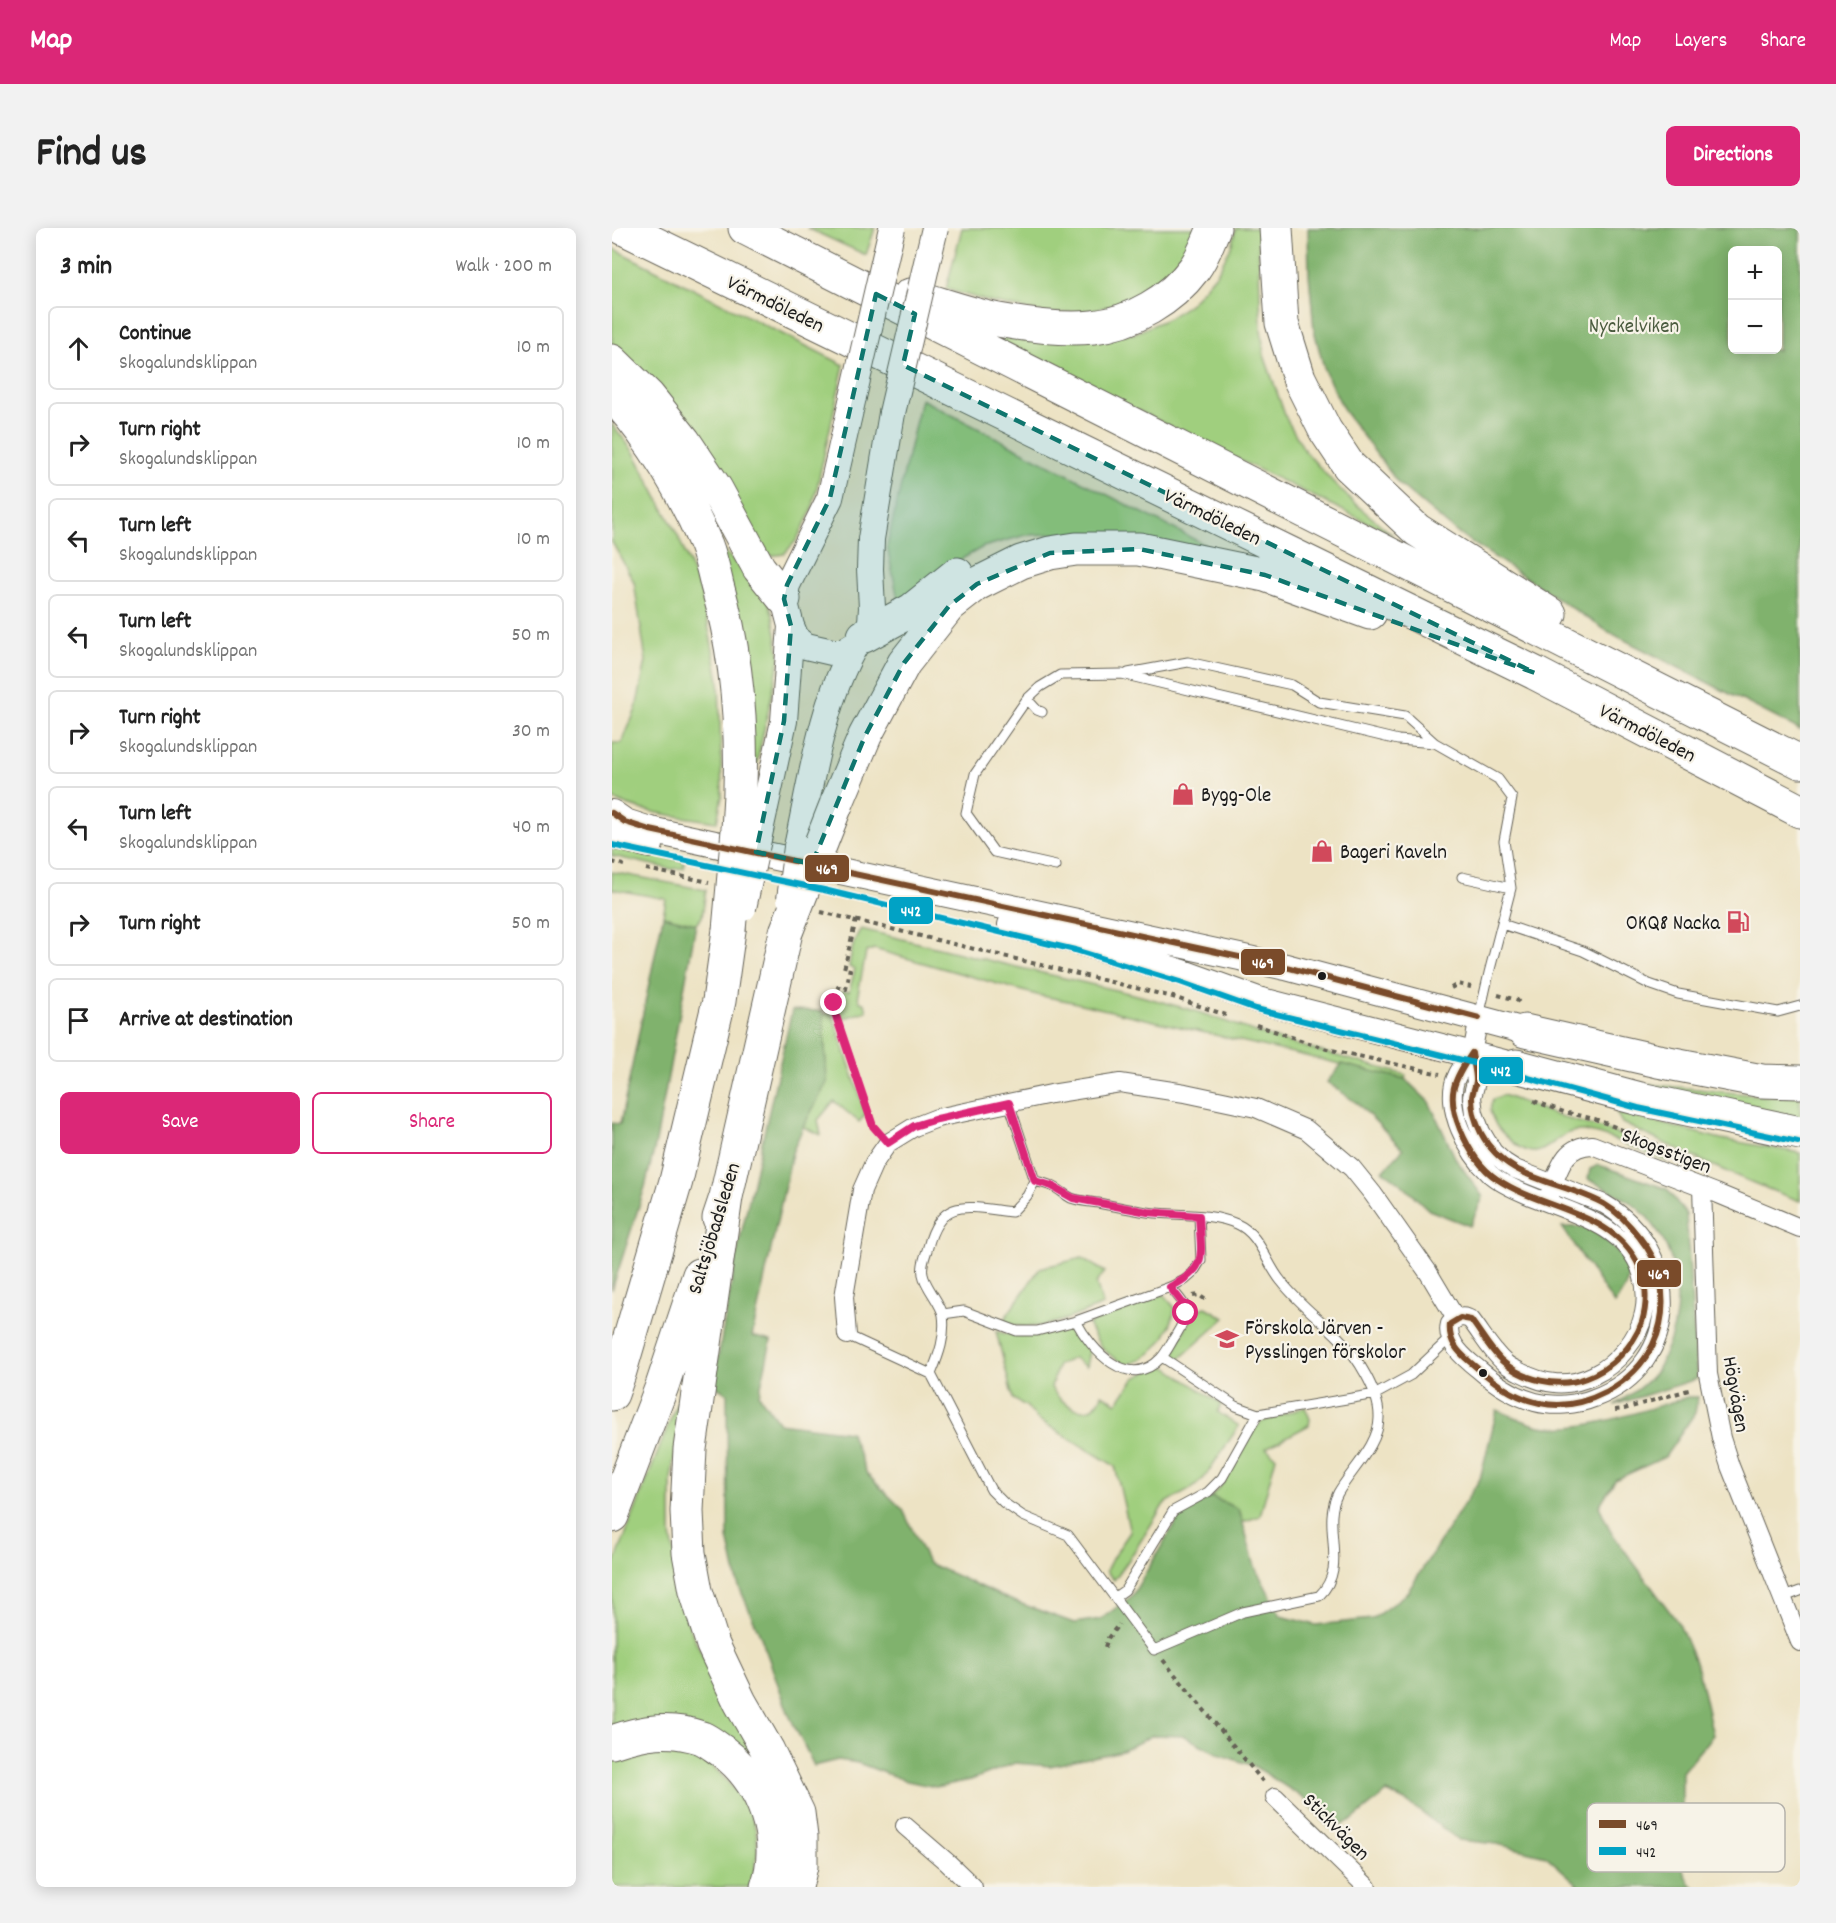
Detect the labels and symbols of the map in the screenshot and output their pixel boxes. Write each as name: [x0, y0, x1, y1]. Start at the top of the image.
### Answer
street label: Värmdöleden: [721, 269, 828, 342]
park label: Nyckelviken: [1589, 313, 1679, 343]
street label: Värmdöleden: [1158, 482, 1265, 555]
street label: Värmdöleden: [1593, 697, 1700, 772]
shop icon: Bygg-Ole: [1170, 781, 1196, 807]
place label: Bygg-Ole: [1201, 782, 1271, 812]
shop icon: Bageri Kaveln: [1309, 838, 1335, 864]
place label: Bageri Kaveln: [1340, 839, 1447, 869]
line badge: 469: [804, 854, 850, 883]
text: 469: [816, 859, 838, 882]
line badge: 442: [888, 896, 934, 925]
text: 442: [901, 901, 921, 924]
fuel station icon: OKQ8 Nacka: [1725, 909, 1751, 935]
place label: OKQ8 Nacka: [1626, 910, 1721, 940]
line badge: 469: [1240, 948, 1286, 976]
text: 469: [1252, 953, 1274, 976]
unlabelled marker: [1316, 970, 1328, 982]
route end: [820, 989, 846, 1015]
line badge: 442: [1478, 1056, 1524, 1085]
text: 442: [1491, 1061, 1511, 1084]
street label: Skogsstigen: [1617, 1122, 1715, 1184]
street label: Saltsjöbadsleden: [682, 1159, 750, 1298]
line badge: 469: [1636, 1259, 1682, 1288]
text: 469: [1648, 1264, 1670, 1287]
route start: [1172, 1299, 1198, 1325]
place label: Förskola Järven - Pysslingen förskolor: [1245, 1315, 1406, 1369]
school or university icon: Förskola Järven - Pysslingen förskolor: [1214, 1326, 1240, 1352]
street label: Högvägen: [1713, 1354, 1755, 1435]
unlabelled marker: [1477, 1367, 1489, 1379]
street label: Stickvägen: [1294, 1787, 1376, 1869]
legend: [1587, 1803, 1785, 1872]
text: 469: [1636, 1815, 1658, 1838]
text: 442: [1636, 1842, 1656, 1865]

